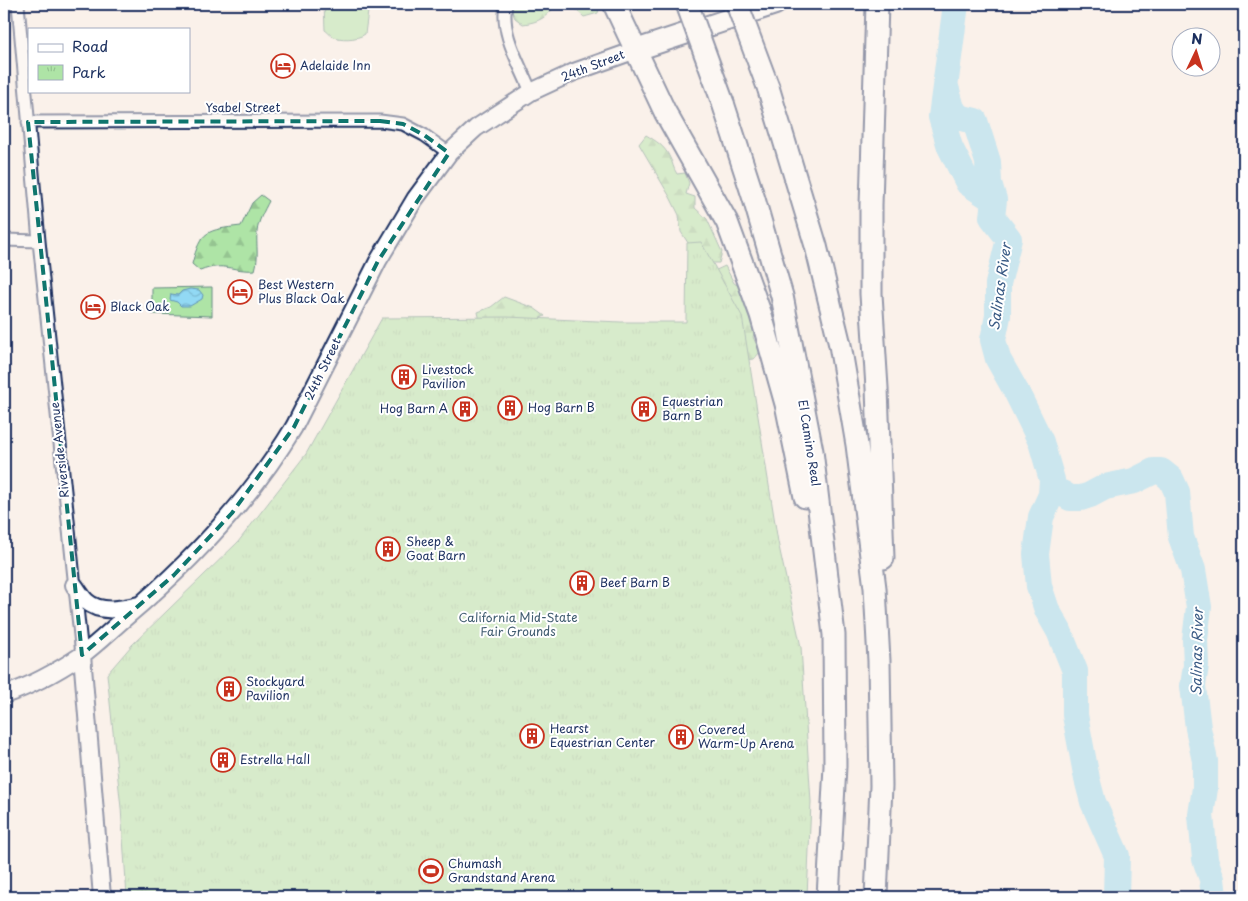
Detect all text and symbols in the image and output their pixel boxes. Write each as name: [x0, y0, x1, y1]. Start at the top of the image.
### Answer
legend: [28, 28, 190, 92]
north arrow: [1170, 28, 1220, 78]
text: N: [1191, 28, 1203, 49]
text: Road: [72, 34, 108, 57]
street label: 24th Street: [558, 45, 627, 85]
hotel icon: Adelaide Inn: [270, 53, 296, 79]
place label: Adelaide Inn: [300, 56, 371, 74]
text: Park: [72, 60, 106, 83]
street label: Ysabel Street: [206, 98, 281, 116]
water label: Salinas River: [983, 240, 1016, 332]
place label: Best Western Plus Black Oak: [258, 275, 345, 307]
hotel icon: Best Western Plus Black Oak: [227, 279, 253, 305]
hotel icon: Black Oak: [80, 294, 106, 320]
place label: Black Oak: [110, 297, 170, 315]
street label: 24th Street: [299, 334, 345, 403]
place label: Livestock Pavilion: [422, 360, 474, 392]
building icon: Livestock Pavilion: [391, 364, 417, 390]
place label: Equestrian Barn B: [662, 392, 723, 424]
building icon: Hog Barn B: [497, 395, 523, 421]
building icon: Hog Barn A: [452, 396, 478, 422]
building icon: Equestrian Barn B: [631, 396, 657, 422]
place label: Hog Barn B: [528, 398, 595, 416]
street label: El Camino Real: [794, 398, 826, 487]
place label: Hog Barn A: [380, 399, 448, 417]
street label: Riverside Avenue: [45, 401, 73, 499]
place label: Sheep & Goat Barn: [406, 532, 466, 564]
building icon: Sheep & Goat Barn: [375, 536, 401, 562]
building icon: Beef Barn B: [569, 570, 595, 596]
place label: Beef Barn B: [600, 573, 670, 591]
water label: Salinas River: [1185, 606, 1208, 696]
park label: California Mid-State Fair Grounds: [458, 608, 578, 640]
place label: Stockyard Pavilion: [246, 672, 305, 704]
building icon: Stockyard Pavilion: [216, 676, 242, 702]
place label: Hearst Equestrian Center: [550, 719, 656, 751]
place label: Covered Warm-Up Arena: [698, 720, 795, 752]
building icon: Hearst Equestrian Center: [519, 723, 545, 749]
building icon: Covered Warm-Up Arena: [668, 724, 694, 750]
building icon: Estrella Hall: [210, 747, 236, 773]
place label: Estrella Hall: [240, 750, 310, 768]
place label: Chumash Grandstand Arena: [448, 854, 556, 886]
sports icon: Chumash Grandstand Arena: [418, 858, 444, 884]

